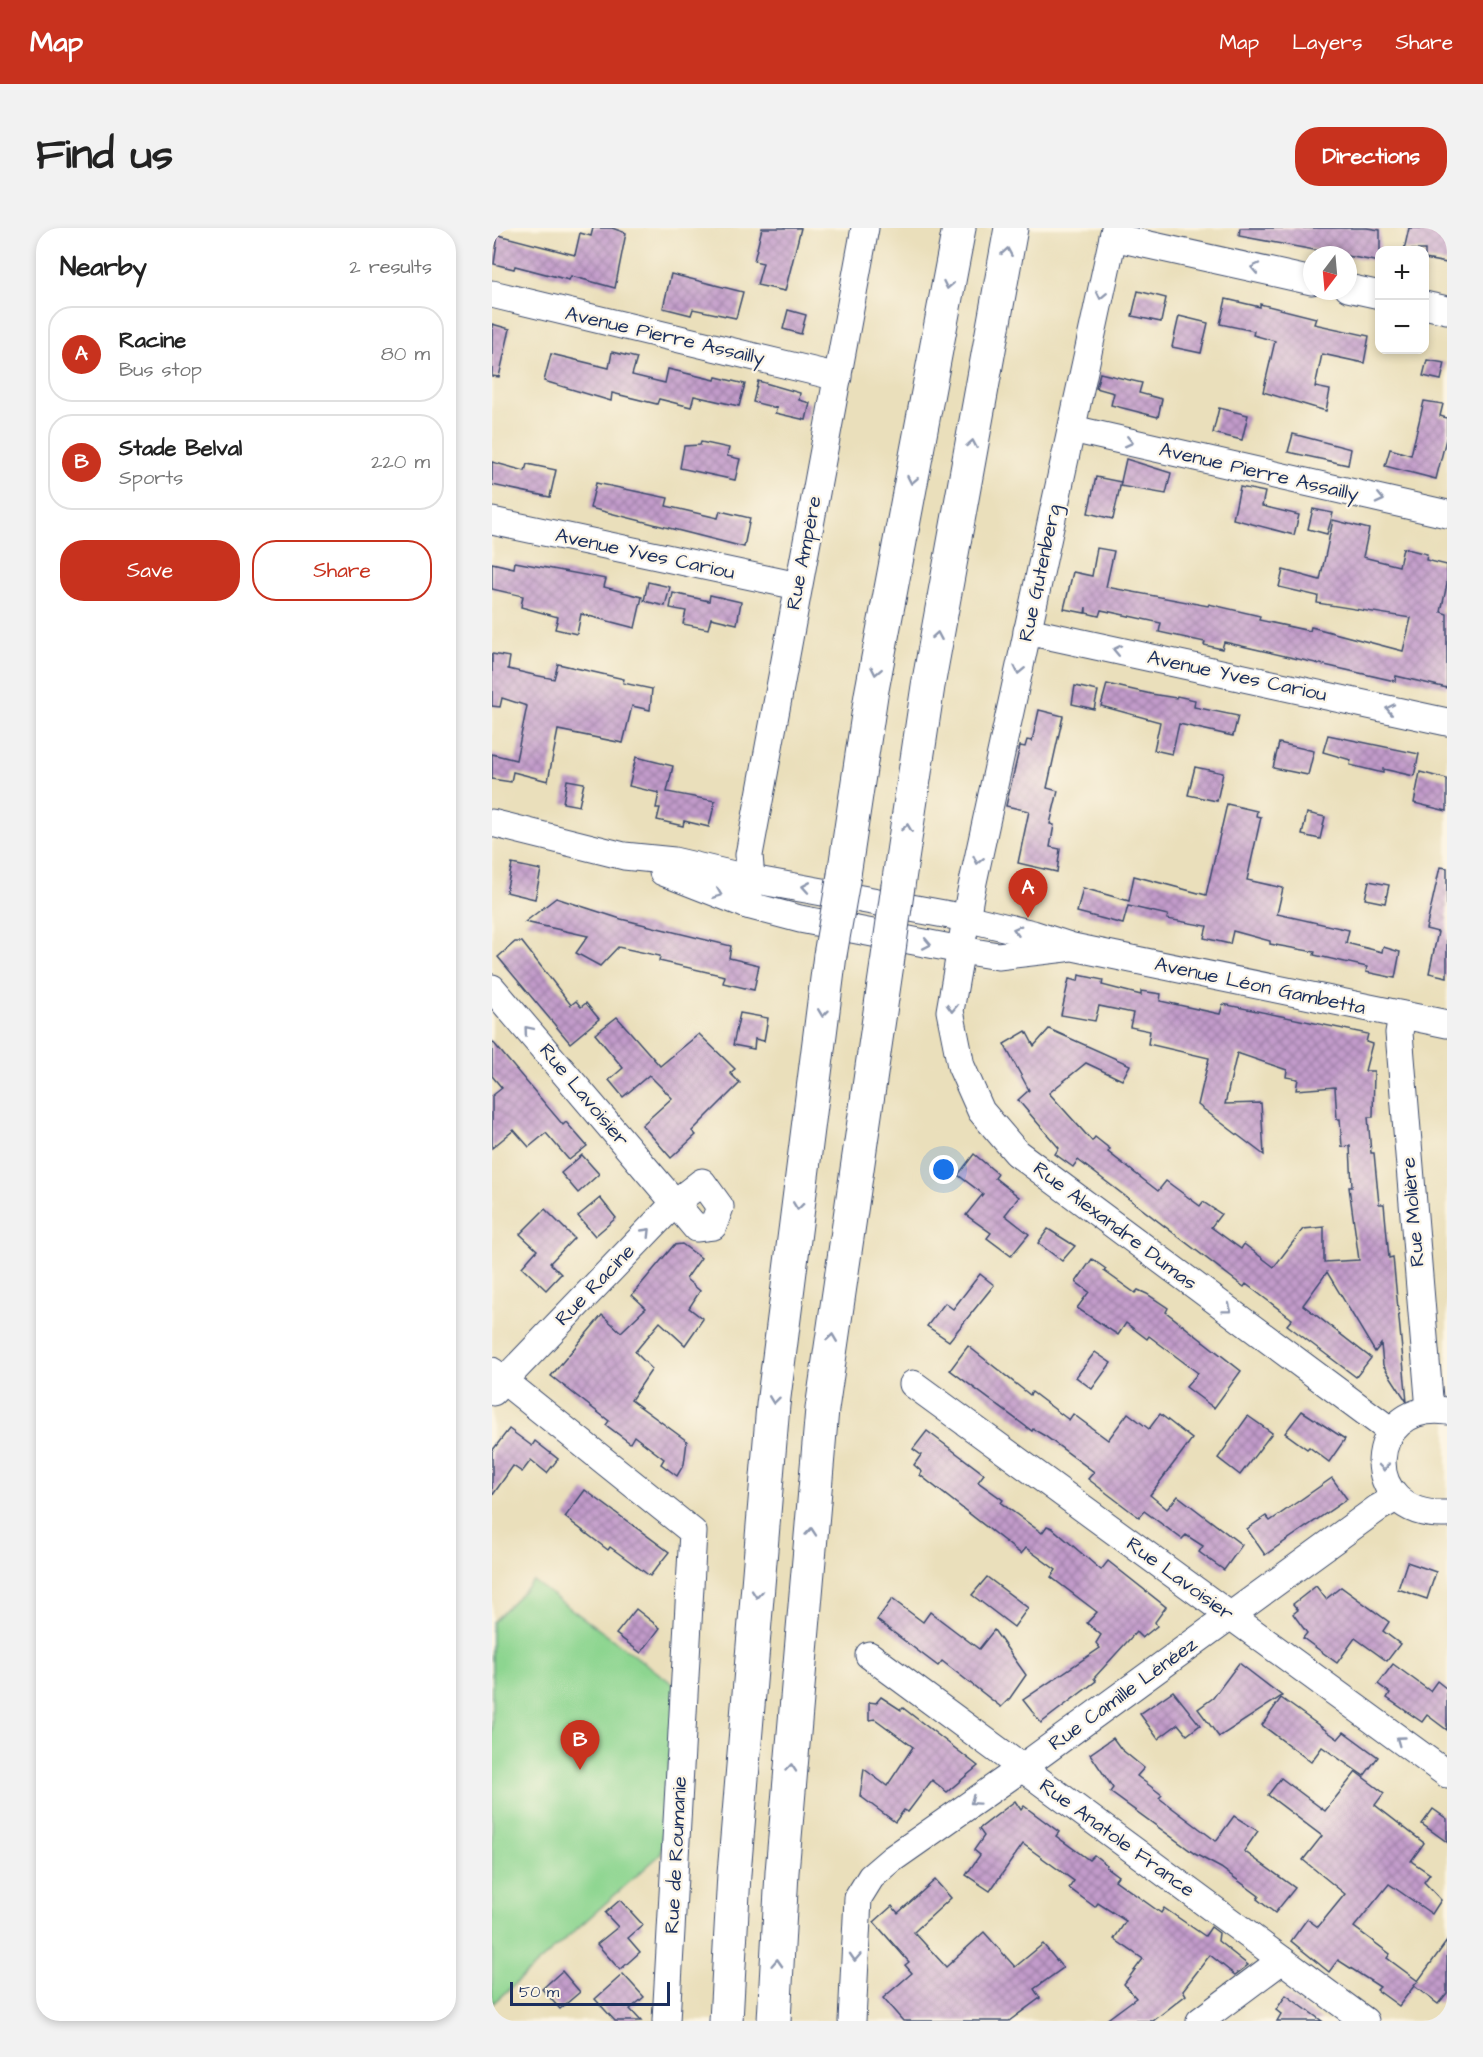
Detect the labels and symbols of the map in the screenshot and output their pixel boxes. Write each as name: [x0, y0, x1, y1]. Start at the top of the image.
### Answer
north arrow: [1303, 246, 1357, 300]
one-way arrow: [1000, 247, 1013, 257]
one-way arrow: [1250, 262, 1260, 275]
one-way arrow: [942, 280, 955, 290]
one-way arrow: [1095, 289, 1108, 299]
street label: Avenue Pierre Assailly: [562, 299, 767, 374]
one-way arrow: [1124, 435, 1134, 448]
street label: Avenue Pierre Assailly: [1156, 435, 1361, 510]
one-way arrow: [965, 439, 978, 449]
one-way arrow: [906, 474, 919, 484]
one-way arrow: [1375, 492, 1385, 505]
street label: Rue Ampère: [779, 494, 829, 612]
street label: Rue Gutenberg: [1012, 502, 1069, 644]
street label: Avenue Yves Cariou: [553, 521, 737, 587]
one-way arrow: [930, 631, 943, 641]
street label: Avenue Yves Cariou: [1145, 643, 1329, 709]
one-way arrow: [1112, 644, 1122, 657]
one-way arrow: [1013, 664, 1026, 674]
one-way arrow: [870, 667, 882, 676]
one-way arrow: [1385, 704, 1395, 717]
one-way arrow: [900, 824, 912, 833]
one-way arrow: [972, 855, 985, 865]
pin: A: [1008, 868, 1048, 918]
one-way arrow: [801, 881, 811, 894]
one-way arrow: [712, 886, 722, 899]
one-way arrow: [1012, 924, 1022, 937]
one-way arrow: [922, 937, 932, 950]
street label: Avenue Léon Gambetta: [1152, 950, 1368, 1022]
one-way arrow: [946, 1004, 959, 1013]
one-way arrow: [817, 1008, 830, 1017]
one-way arrow: [524, 1026, 535, 1037]
street label: Rue Lavoisier: [533, 1037, 635, 1153]
your location: [929, 1155, 958, 1184]
street label: Rue Alexandre Dumas: [1027, 1155, 1203, 1297]
street label: Rue Molière: [1394, 1156, 1432, 1268]
one-way arrow: [793, 1202, 805, 1211]
one-way arrow: [640, 1228, 651, 1238]
street label: Rue Racine: [549, 1238, 641, 1332]
one-way arrow: [1221, 1302, 1232, 1313]
one-way arrow: [825, 1334, 838, 1344]
one-way arrow: [768, 1395, 780, 1404]
one-way arrow: [1377, 1462, 1390, 1472]
one-way arrow: [804, 1527, 817, 1536]
street label: Rue Lavoisier: [1120, 1530, 1240, 1628]
one-way arrow: [751, 1589, 764, 1598]
street label: Rue Camille Lénéez: [1043, 1630, 1203, 1757]
pin: B: [560, 1720, 599, 1770]
one-way arrow: [1395, 1736, 1406, 1747]
one-way arrow: [784, 1764, 797, 1773]
street label: Rue Anatole France: [1034, 1772, 1201, 1904]
street label: Rue de Roumanie: [658, 1775, 694, 1934]
one-way arrow: [970, 1794, 981, 1805]
one-way arrow: [849, 1952, 862, 1961]
one-way arrow: [771, 1958, 784, 1967]
scale bar: [510, 1979, 670, 2006]

